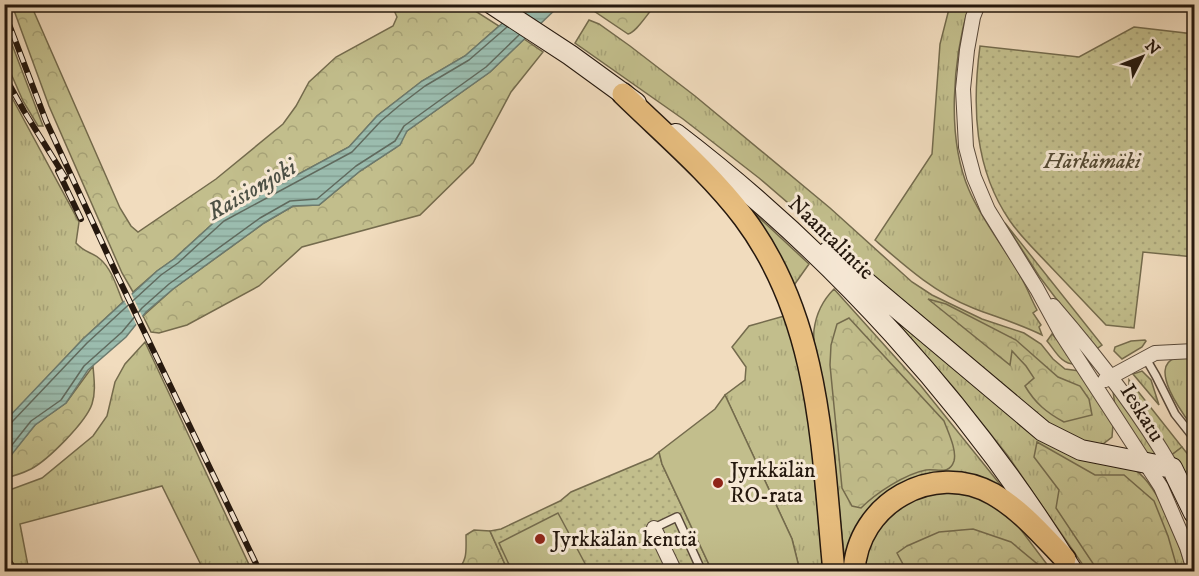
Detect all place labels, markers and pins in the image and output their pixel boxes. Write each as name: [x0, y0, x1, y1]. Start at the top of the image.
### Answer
place label: Jyrkkälän RO-rata: [728, 457, 816, 509]
marker: Jyrkkälän RO-rata: [711, 476, 725, 490]
place label: Jyrkkälän kenttä: [550, 526, 697, 553]
marker: Jyrkkälän kenttä: [533, 532, 547, 546]

